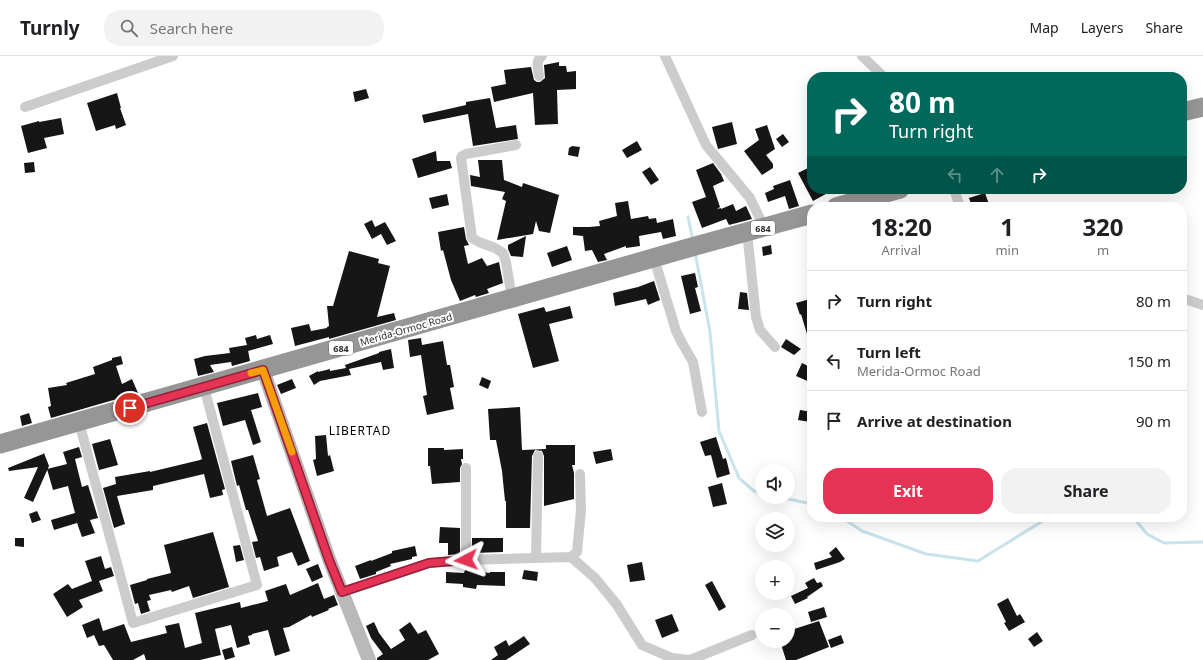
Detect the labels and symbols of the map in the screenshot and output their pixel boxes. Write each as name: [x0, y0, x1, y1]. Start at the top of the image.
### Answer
road number: 684: [751, 221, 775, 235]
street label: Merida-Ormoc Road: [358, 309, 454, 349]
road number: 684: [329, 341, 353, 355]
pin: [113, 391, 147, 425]
district label: LIBERTAD: [329, 422, 391, 439]
position arrow: [445, 539, 487, 581]

